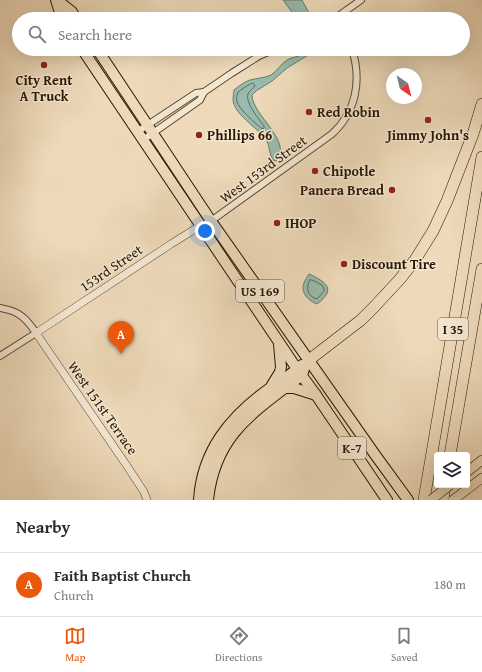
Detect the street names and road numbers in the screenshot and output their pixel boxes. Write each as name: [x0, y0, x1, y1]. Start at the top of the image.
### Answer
street label: West 153rd Street: [215, 131, 311, 207]
street label: 153rd Street: [76, 240, 146, 296]
road number: US 169: [236, 280, 284, 302]
road number: I 35: [438, 318, 468, 340]
street label: West 151st Terrace: [63, 357, 143, 459]
road number: K-7: [338, 437, 366, 459]

